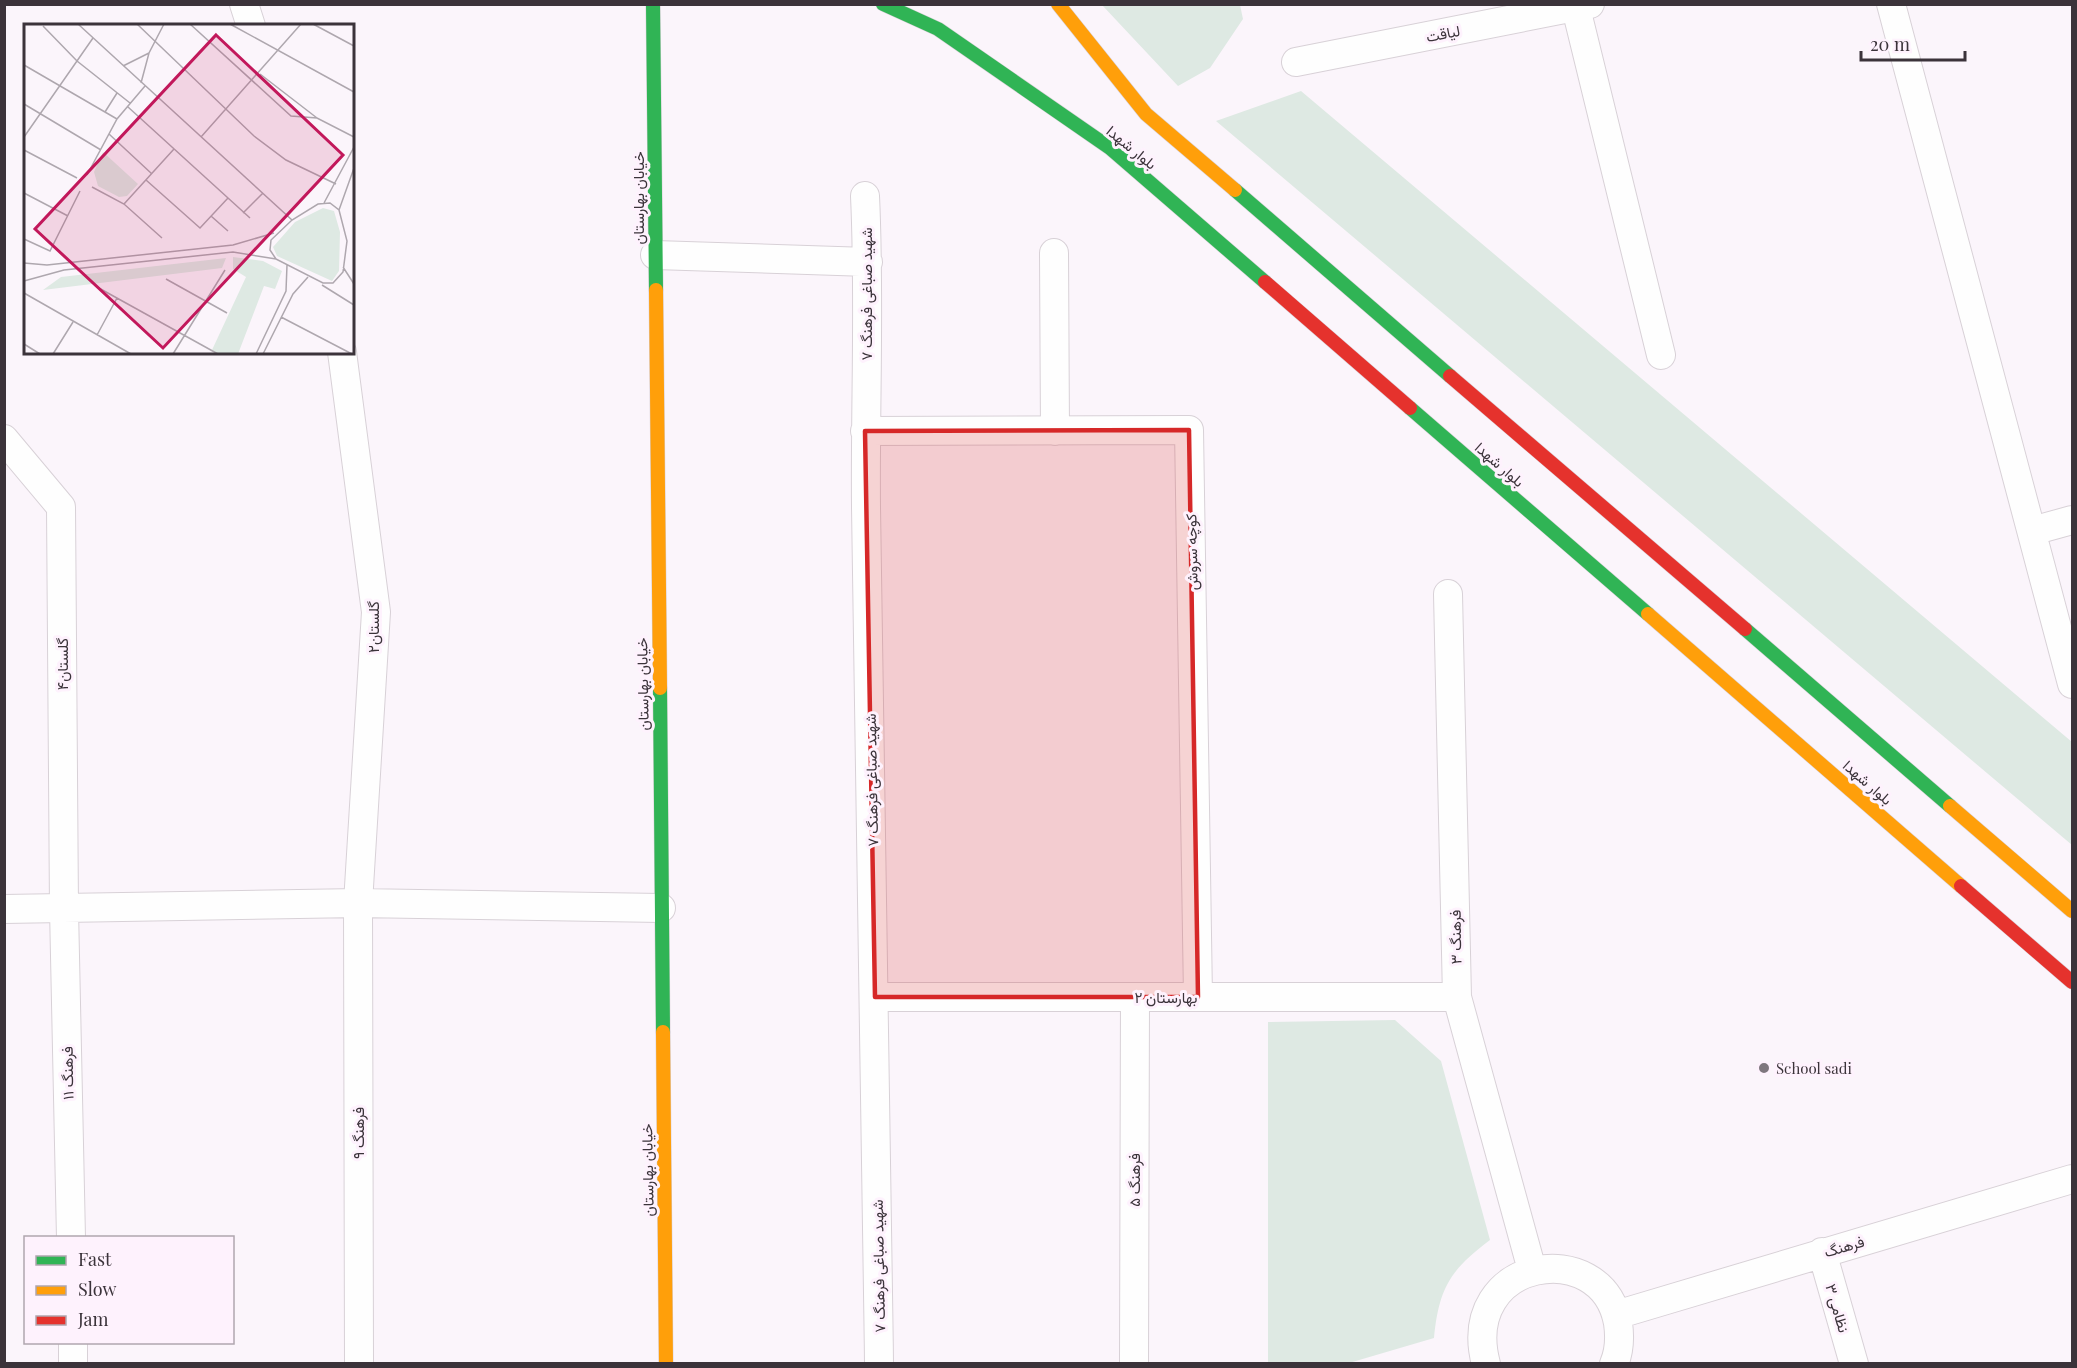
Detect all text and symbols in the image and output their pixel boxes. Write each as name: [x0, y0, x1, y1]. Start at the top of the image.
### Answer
street label: لیاقت: [1424, 20, 1462, 46]
inset map: [24, 24, 354, 354]
scale bar: [1861, 24, 1964, 62]
text: 20 m: [1870, 32, 1910, 56]
street label: بلوار شهدا: [1103, 121, 1161, 173]
street label: خیابان بهارستان: [628, 151, 648, 245]
street label: شهید صباغی فرهنگ ۷: [856, 227, 877, 361]
street label: بلوار شهدا: [1471, 437, 1529, 491]
street label: کوچه سروش: [1180, 513, 1203, 591]
street label: گلستان۲: [363, 601, 383, 653]
street label: گلستان۴: [52, 637, 72, 690]
street label: خیابان بهارستان: [631, 637, 653, 731]
street label: شهید صباغی فرهنگ ۷: [860, 713, 883, 847]
street label: بلوار شهدا: [1839, 755, 1897, 809]
street label: فرهنگ ۳: [1445, 909, 1465, 965]
street label: بهارستان ۲: [1134, 987, 1198, 1007]
street label: فرهنگ ۱۱: [57, 1046, 77, 1100]
place label: School sadi: [1776, 1058, 1852, 1078]
marker: School sadi: [1757, 1061, 1771, 1075]
street label: فرهنگ ۹: [348, 1107, 368, 1159]
street label: خیابان بهارستان: [636, 1123, 658, 1217]
street label: فرهنگ ۵: [1124, 1153, 1144, 1207]
street label: شهید صباغی فرهنگ ۷: [867, 1199, 890, 1333]
street label: فرهنگ: [1821, 1231, 1867, 1261]
legend: [24, 1236, 234, 1344]
text: Fast: [78, 1247, 112, 1271]
text: Slow: [78, 1277, 116, 1301]
street label: نظامی ۳: [1821, 1281, 1855, 1335]
text: Jam: [77, 1307, 108, 1331]

